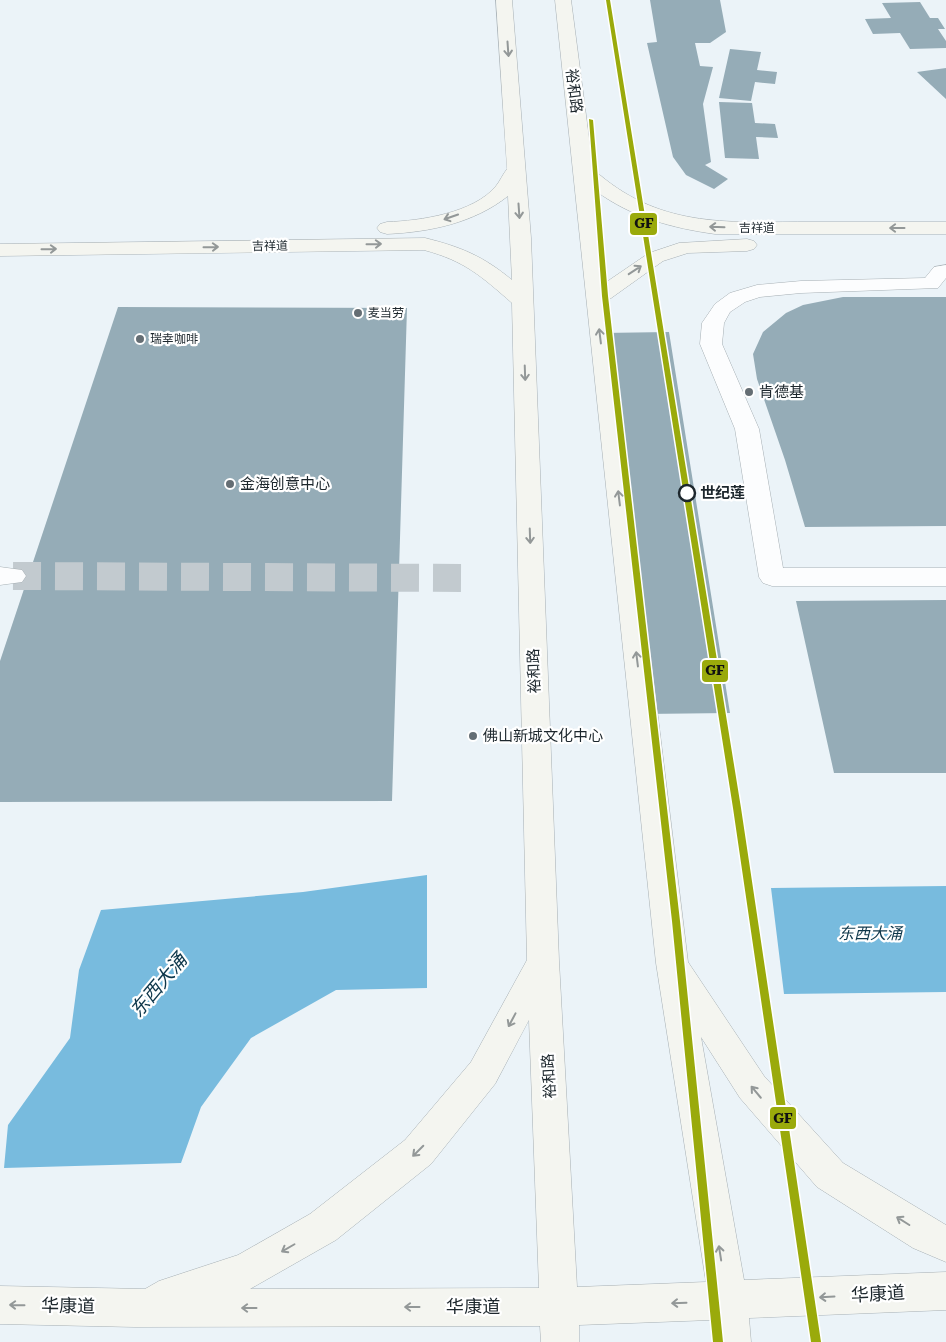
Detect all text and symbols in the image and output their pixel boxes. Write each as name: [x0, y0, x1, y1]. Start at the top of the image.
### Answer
one-way arrow: [503, 40, 512, 56]
street label: 裕和路: [562, 68, 586, 114]
one-way arrow: [514, 202, 523, 218]
line badge: GF: [629, 212, 658, 236]
one-way arrow: [443, 213, 459, 222]
text: GF: [634, 215, 654, 231]
street label: 吉祥道: [739, 221, 775, 235]
one-way arrow: [710, 223, 726, 232]
one-way arrow: [890, 223, 906, 233]
street label: 吉祥道: [252, 239, 288, 253]
one-way arrow: [365, 239, 381, 249]
one-way arrow: [202, 242, 219, 252]
one-way arrow: [40, 244, 56, 254]
one-way arrow: [628, 265, 642, 275]
place label: 麦当劳: [368, 306, 404, 320]
marker: 麦当劳: [352, 307, 364, 319]
one-way arrow: [595, 329, 605, 345]
place label: 瑞幸咖啡: [150, 332, 198, 346]
marker: 瑞幸咖啡: [134, 333, 146, 345]
one-way arrow: [520, 364, 530, 381]
place label: 肯德基: [759, 383, 804, 401]
marker: 肯德基: [743, 386, 755, 398]
place label: 金海创意中心: [240, 475, 330, 493]
marker: 金海创意中心: [224, 478, 236, 490]
marker: 世纪莲: [678, 484, 696, 502]
place label: 世纪莲: [700, 484, 745, 502]
one-way arrow: [614, 490, 624, 506]
one-way arrow: [525, 527, 535, 543]
street label: 裕和路: [524, 648, 544, 694]
one-way arrow: [632, 651, 642, 667]
line badge: GF: [701, 659, 729, 683]
text: GF: [705, 662, 725, 678]
place label: 佛山新城文化中心: [483, 727, 603, 745]
marker: 佛山新城文化中心: [467, 730, 479, 742]
water label: 东西大涌: [838, 924, 904, 943]
water label: 东西大涌: [125, 947, 193, 1022]
one-way arrow: [507, 1012, 517, 1027]
street label: 裕和路: [539, 1053, 559, 1099]
one-way arrow: [751, 1086, 762, 1099]
line badge: GF: [769, 1106, 797, 1130]
text: GF: [773, 1110, 793, 1126]
one-way arrow: [412, 1145, 424, 1157]
one-way arrow: [897, 1215, 911, 1225]
one-way arrow: [281, 1243, 295, 1253]
one-way arrow: [715, 1246, 725, 1262]
street label: 华康道: [850, 1282, 905, 1305]
one-way arrow: [820, 1292, 836, 1301]
street label: 华康道: [41, 1295, 95, 1316]
street label: 华康道: [446, 1296, 500, 1317]
one-way arrow: [671, 1298, 688, 1308]
one-way arrow: [9, 1300, 26, 1310]
one-way arrow: [404, 1302, 420, 1312]
one-way arrow: [241, 1303, 258, 1313]

